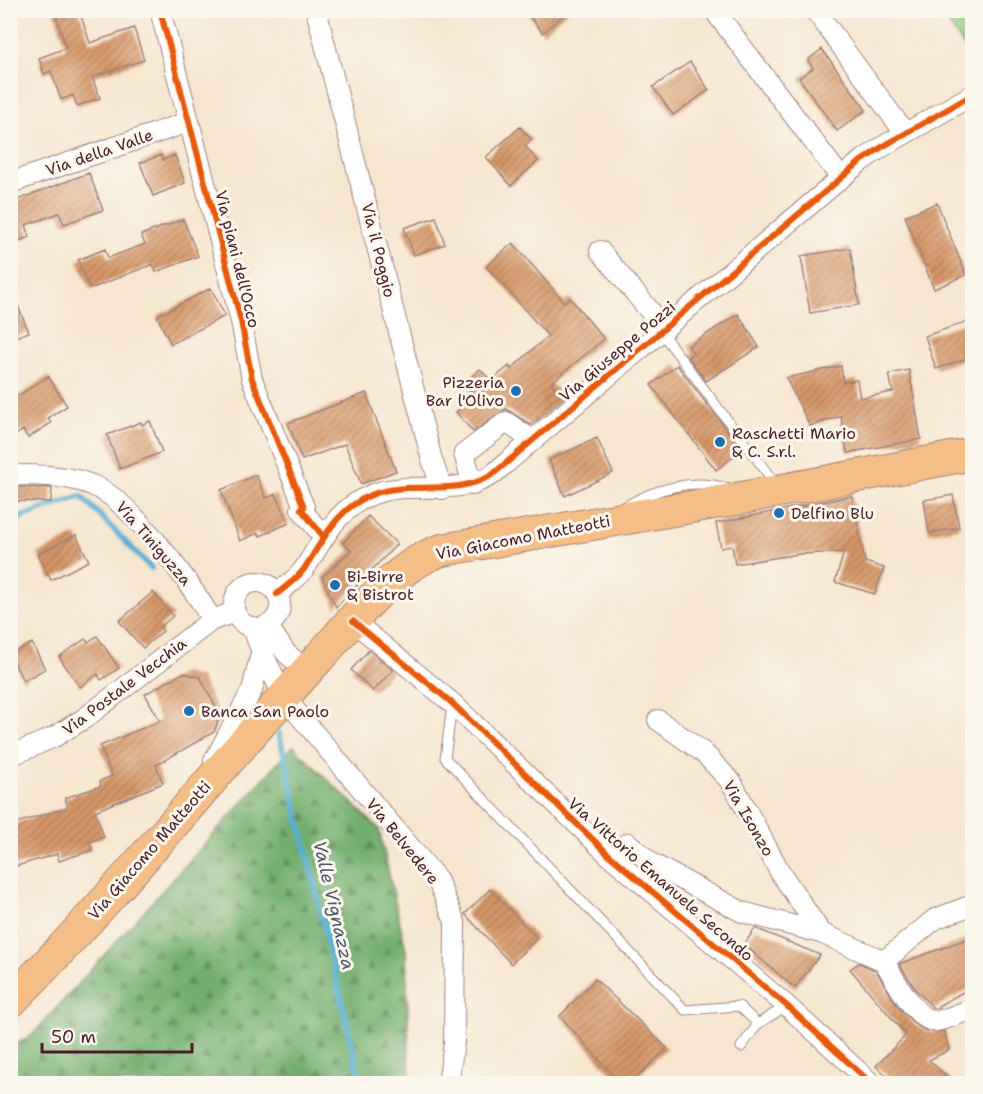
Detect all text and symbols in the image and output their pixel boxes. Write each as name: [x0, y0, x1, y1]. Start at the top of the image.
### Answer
street label: Via della Valle: [43, 124, 156, 181]
street label: Via piani dell'Occo: [210, 188, 265, 330]
street label: Via il Poggio: [357, 201, 400, 300]
street label: Via Giuseppe Pozzi: [555, 296, 680, 406]
place label: Pizzeria Bar l'Olivo: [426, 372, 504, 411]
marker: Pizzeria Bar l'Olivo: [509, 384, 523, 398]
place label: Raschetti Mario & C. S.r.l.: [732, 423, 856, 462]
marker: Raschetti Mario & C. S.r.l.: [713, 435, 727, 449]
street label: Via Tiniguzza: [111, 497, 196, 590]
place label: Delfino Blu: [791, 503, 874, 524]
marker: Delfino Blu: [772, 506, 786, 520]
street label: Via Giacomo Matteotti: [434, 510, 612, 565]
place label: Bi-Birre & Bistrot: [347, 566, 414, 605]
marker: Bi-Birre & Bistrot: [328, 578, 342, 592]
street label: Via Postale Vecchia: [58, 633, 191, 740]
place label: Banca San Paolo: [201, 701, 329, 722]
marker: Banca San Paolo: [182, 704, 196, 718]
street label: Via Giacomo Matteotti: [83, 776, 216, 924]
street label: Via Isonzo: [718, 776, 779, 860]
street label: Via Vittorio Emanuele Secondo: [563, 793, 758, 966]
street label: Via Belvedere: [361, 794, 444, 889]
water label: Valle Vignazza: [307, 838, 361, 972]
scale bar: [42, 1016, 192, 1054]
text: 50 m: [51, 1025, 96, 1049]

